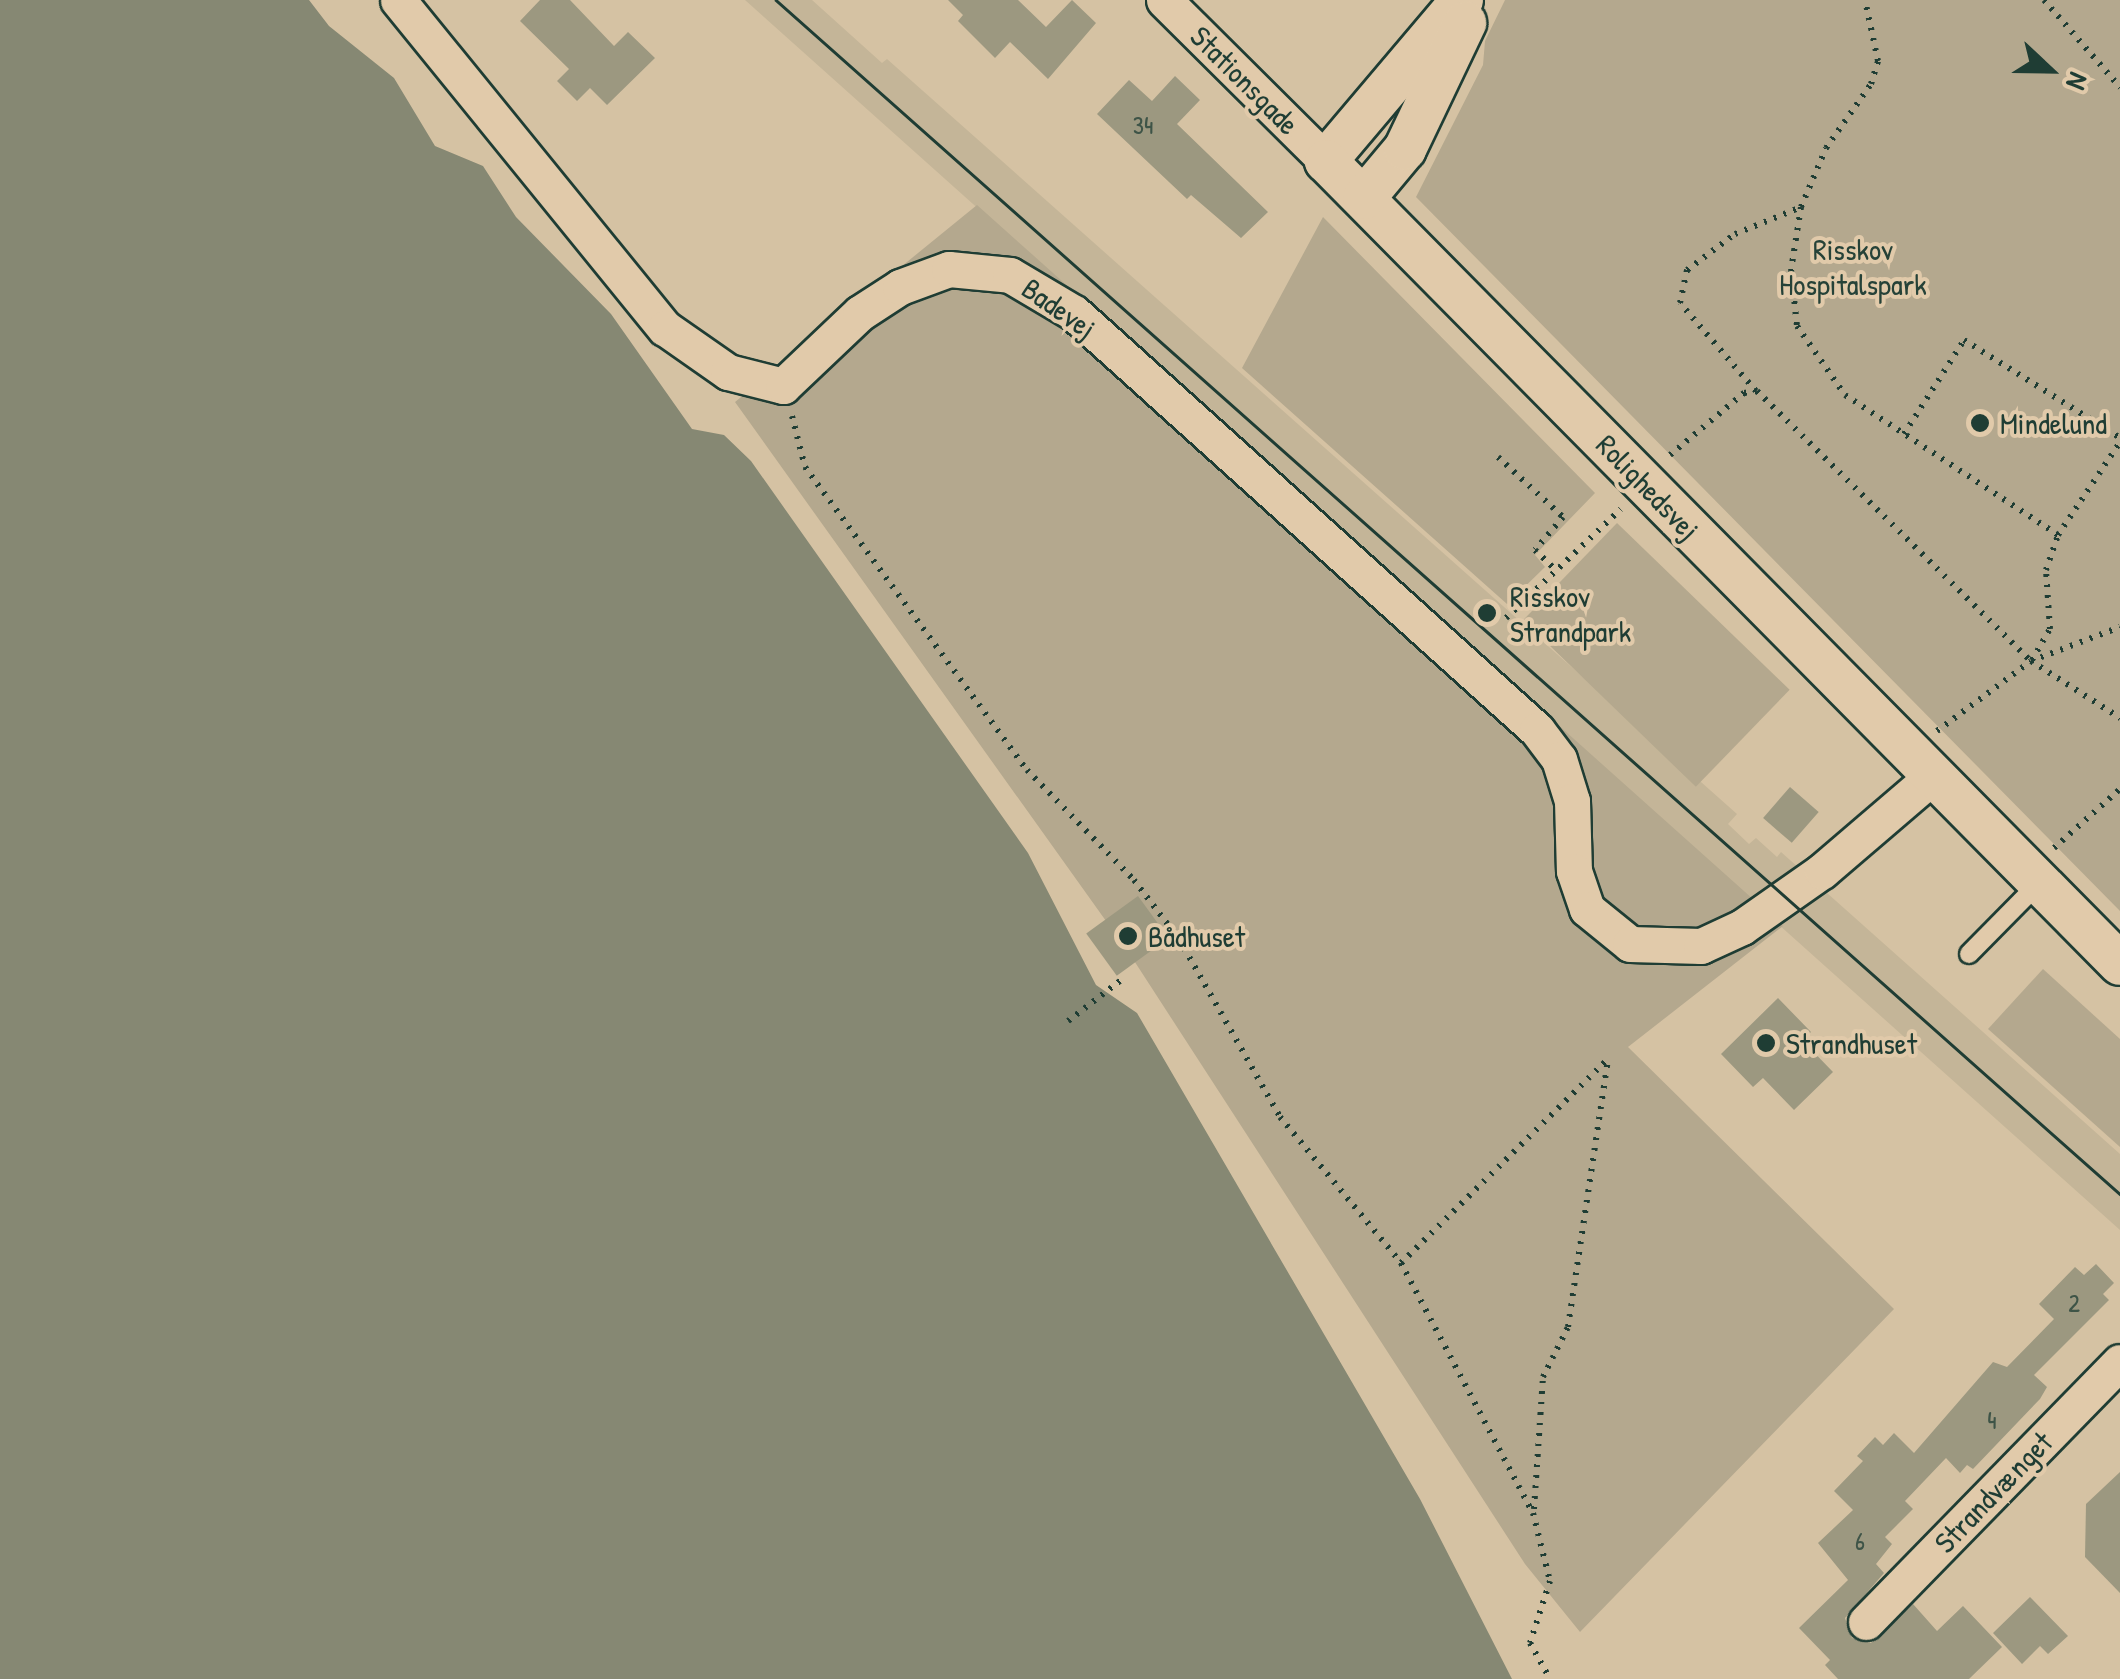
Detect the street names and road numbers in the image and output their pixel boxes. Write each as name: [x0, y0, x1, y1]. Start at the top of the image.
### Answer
street label: Stationsgade: [1183, 18, 1307, 142]
street label: Badevej: [1015, 270, 1103, 346]
street label: Rolighedsvej: [1589, 427, 1707, 547]
street label: Strandvænget: [1926, 1424, 2060, 1560]

